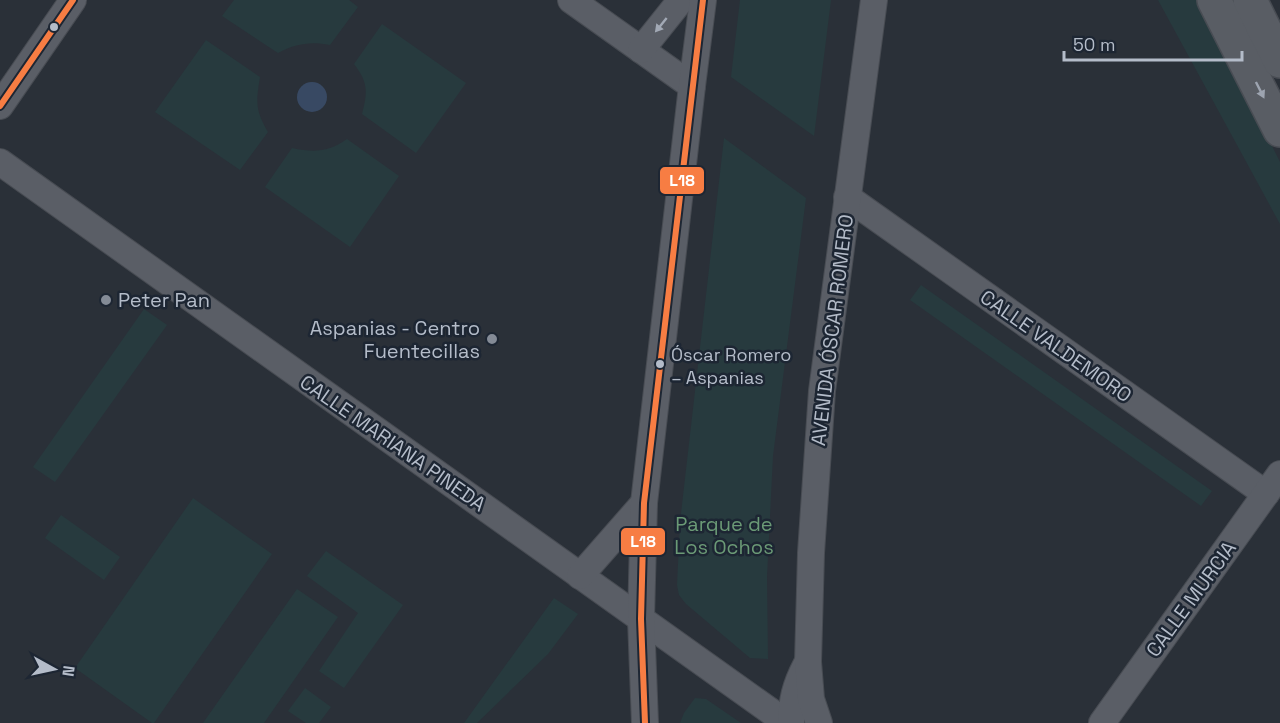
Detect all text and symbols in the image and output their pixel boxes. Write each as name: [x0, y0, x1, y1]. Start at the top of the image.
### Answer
one-way arrow: [655, 17, 668, 33]
unlabelled marker: [48, 21, 60, 33]
scale bar: [1064, 24, 1242, 62]
text: 50 m: [1073, 33, 1115, 56]
one-way arrow: [1255, 81, 1264, 98]
line badge: L18: [659, 166, 705, 195]
text: L18: [669, 170, 695, 191]
street label: AVENIDA ÓSCAR ROMERO: [805, 213, 859, 447]
street label: CALLE VALDEMORO: [975, 284, 1137, 408]
place label: Peter Pan: [118, 287, 210, 313]
marker: Peter Pan: [99, 293, 113, 307]
place label: Aspanias - Centro Fuentecillas: [310, 315, 480, 364]
marker: Aspanias - Centro Fuentecillas: [485, 332, 499, 346]
place label: Óscar Romero – Aspanias: [671, 343, 791, 389]
marker: Óscar Romero – Aspanias: [654, 358, 666, 370]
street label: CALLE MARIANA PINEDA: [295, 369, 491, 517]
park label: Parque de Los Ochos: [674, 511, 774, 560]
line badge: L18: [620, 527, 666, 556]
text: L18: [630, 531, 656, 552]
street label: CALLE MURCIA: [1140, 536, 1242, 662]
north arrow: [24, 639, 84, 699]
text: N: [57, 664, 80, 678]

